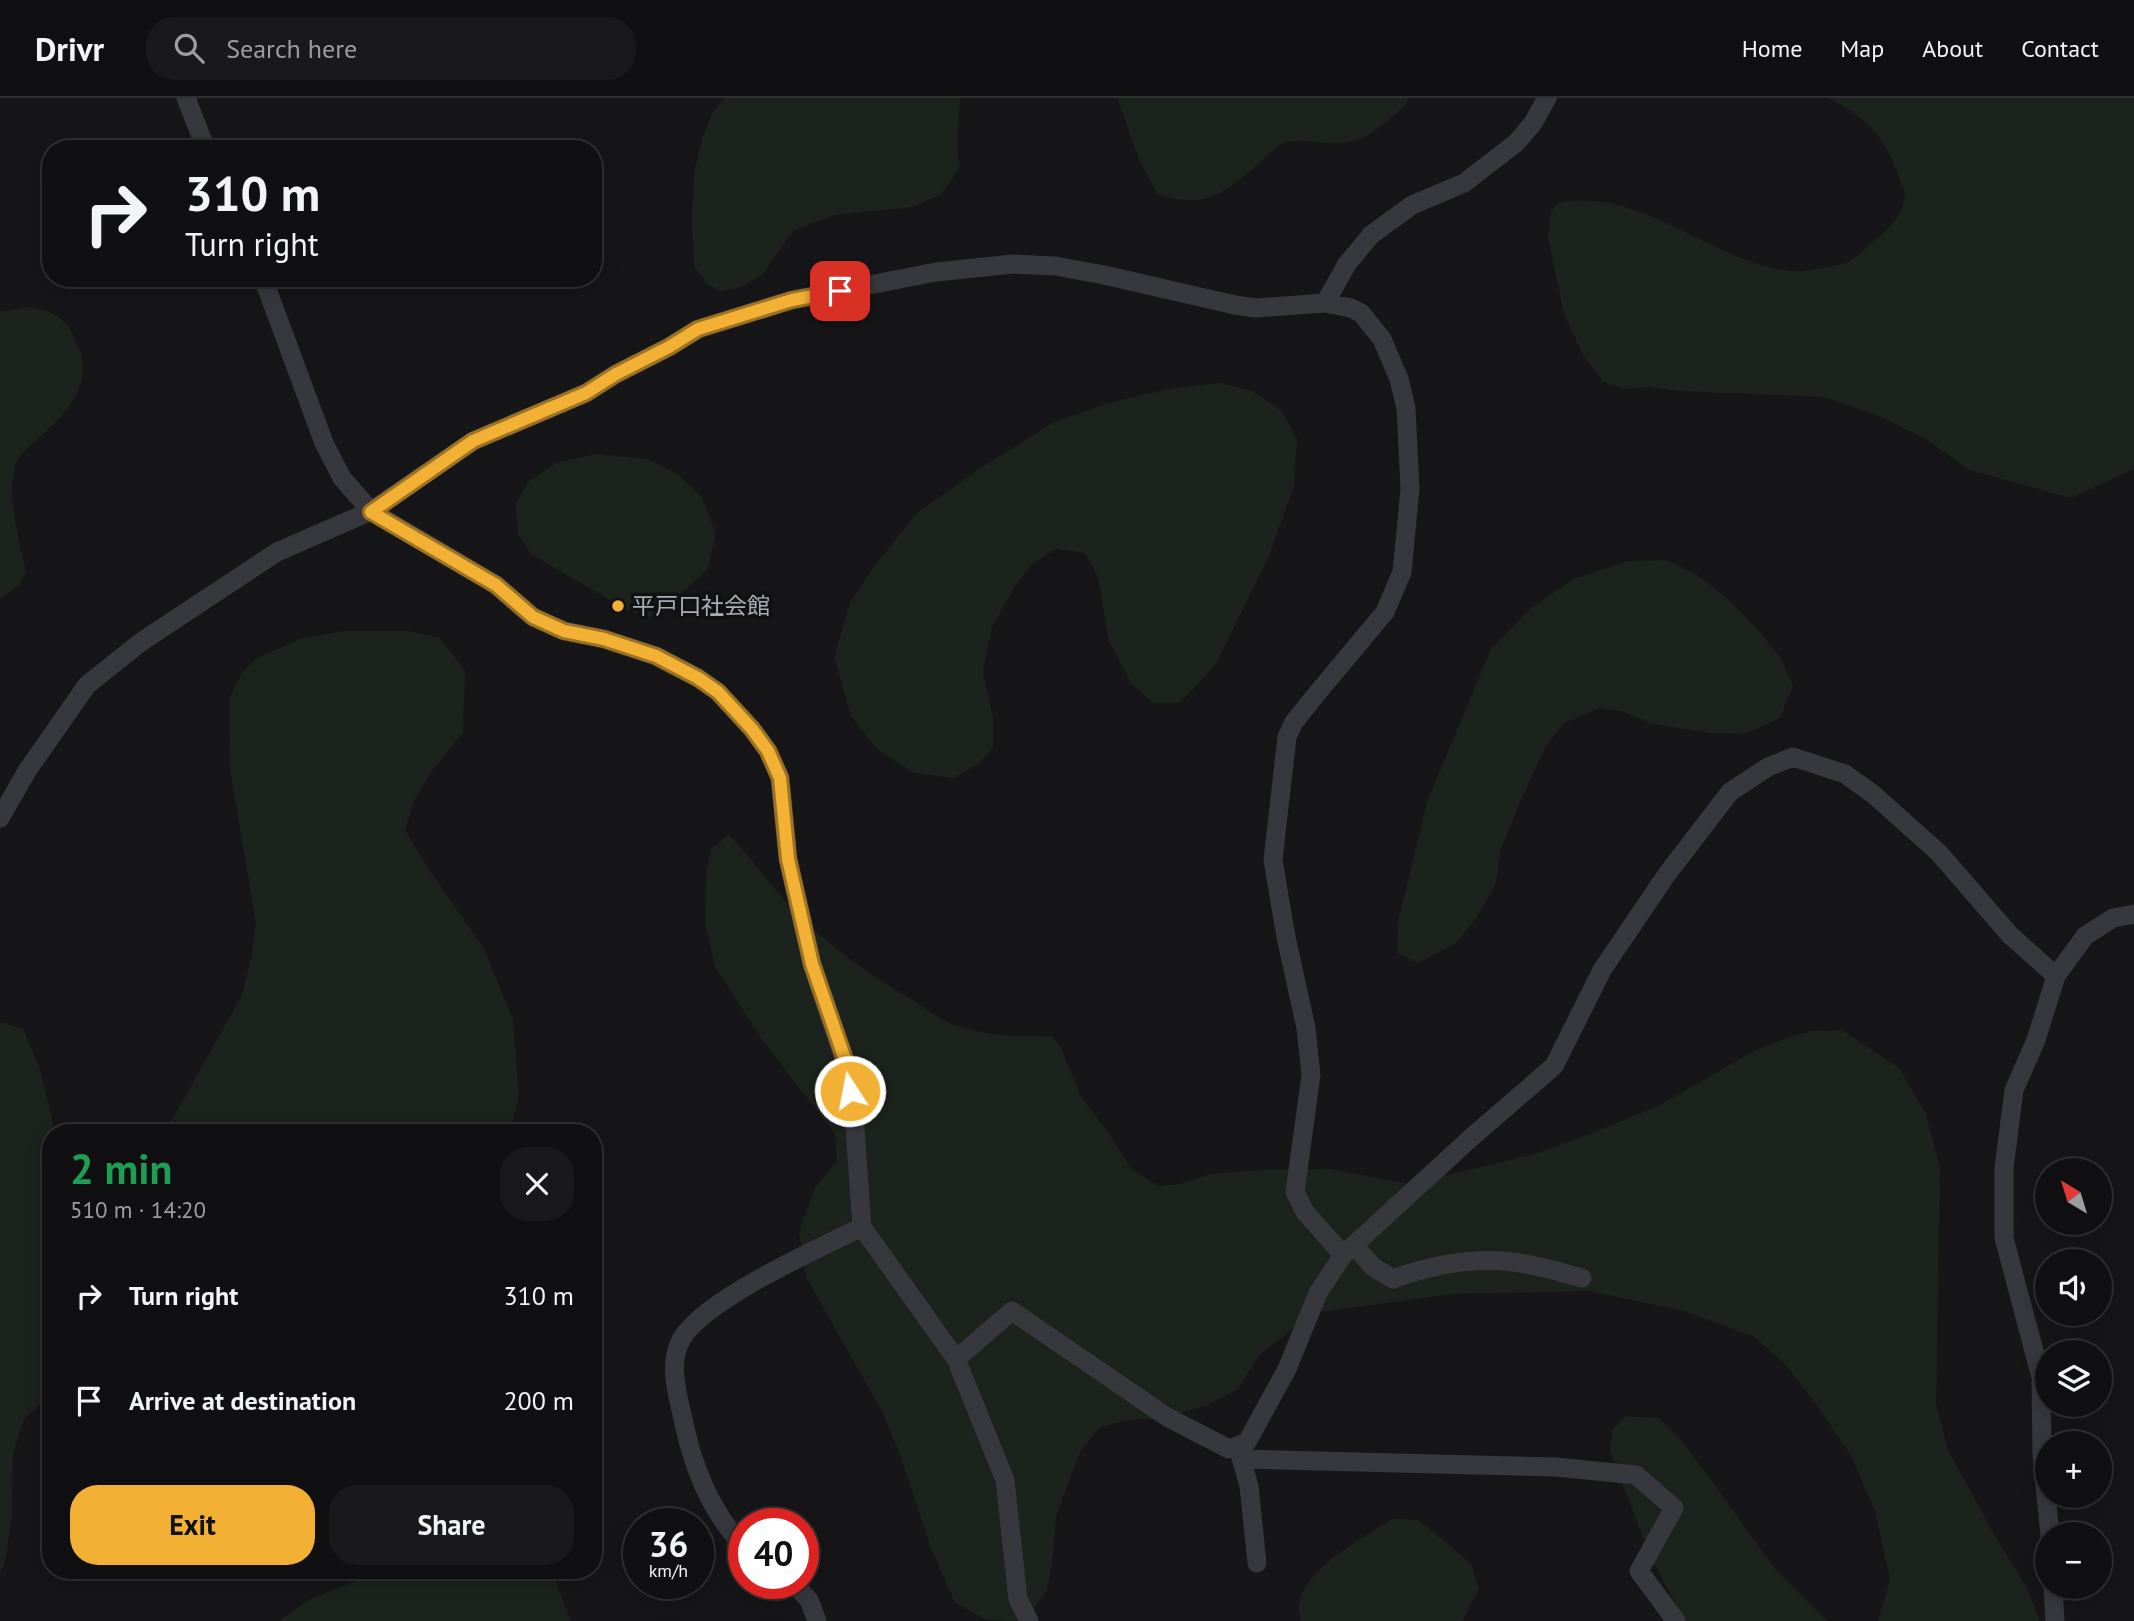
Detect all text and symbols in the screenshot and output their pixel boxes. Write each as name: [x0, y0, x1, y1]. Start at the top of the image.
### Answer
search box: [146, 17, 636, 80]
text: Drivr: [35, 27, 104, 70]
icon: search: [170, 29, 208, 67]
text: Search here: [226, 32, 357, 65]
text: Home: [1742, 33, 1802, 64]
text: Map: [1840, 33, 1884, 64]
text: About: [1922, 33, 1983, 64]
text: Contact: [2021, 33, 2099, 64]
text: 310 m: [185, 161, 320, 225]
icon: right: [70, 168, 161, 259]
text: Turn right: [185, 223, 319, 265]
pin: [810, 261, 870, 321]
icon: arrive: [821, 272, 859, 310]
place label: 平戸口社会館: [632, 591, 770, 620]
marker: 平戸口社会館: [610, 598, 626, 614]
position arrow: [813, 1054, 887, 1128]
text: 2 min: [70, 1141, 172, 1196]
button: close: [500, 1147, 574, 1221]
north arrow: [2035, 1158, 2112, 1236]
map controls: [2035, 1158, 2112, 1599]
text: 510 m · 14:20: [70, 1195, 206, 1224]
button: sound: [2035, 1249, 2112, 1326]
icon: right: [70, 1277, 108, 1315]
text: Turn right: [129, 1279, 238, 1312]
text: 310 m: [503, 1279, 574, 1312]
button: layers: [2035, 1340, 2112, 1417]
icon: arrive: [70, 1382, 108, 1420]
text: Arrive at destination: [129, 1384, 356, 1417]
text: 200 m: [503, 1384, 574, 1417]
button: +: [2035, 1431, 2112, 1508]
button: Exit: [70, 1485, 315, 1565]
button: Share: [329, 1485, 574, 1565]
speed limit sign: 40: [728, 1508, 819, 1599]
text: 36: [649, 1521, 688, 1567]
button: −: [2035, 1522, 2112, 1599]
text: km/h: [649, 1559, 688, 1582]

